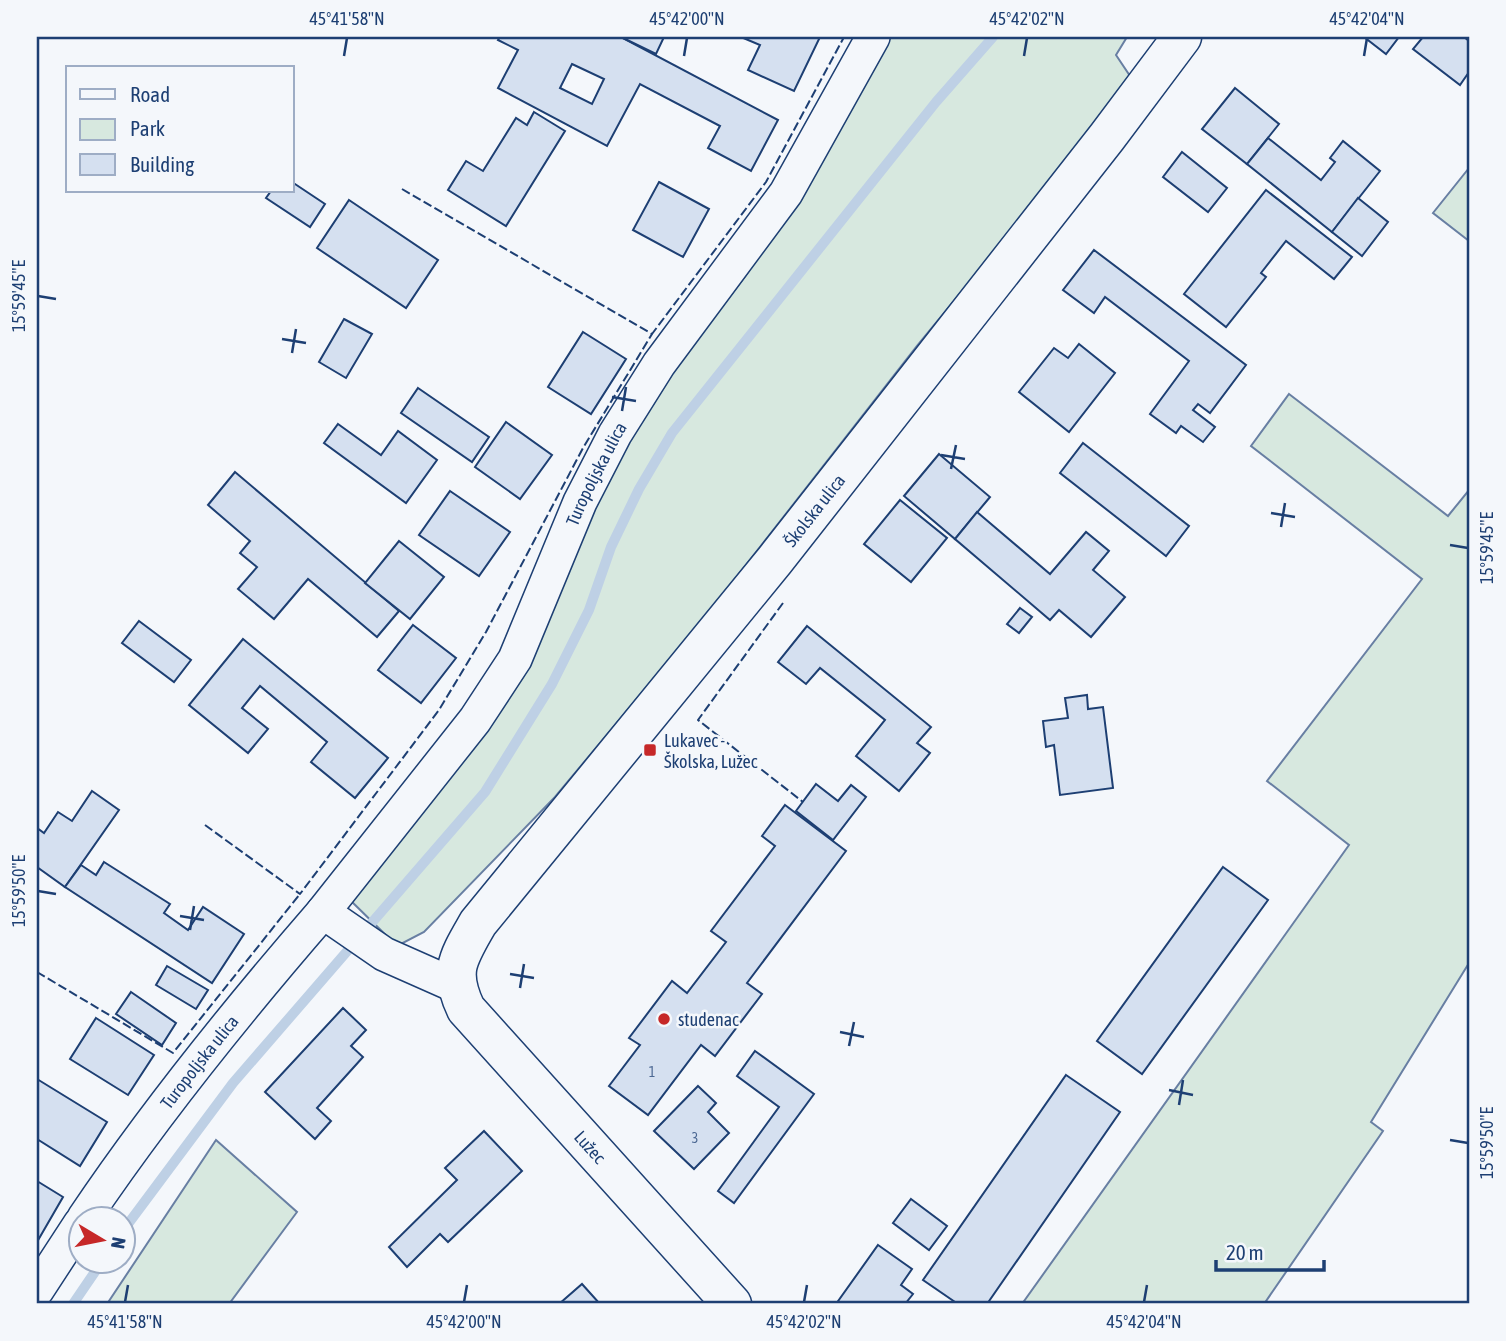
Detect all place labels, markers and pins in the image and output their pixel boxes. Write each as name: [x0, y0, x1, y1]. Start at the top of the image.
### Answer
place label: Lukavec - Školska, Lužec: [664, 730, 758, 772]
marker: Lukavec - Školska, Lužec: [642, 742, 658, 758]
place label: studenac: [678, 1009, 739, 1030]
marker: studenac: [656, 1011, 672, 1027]

